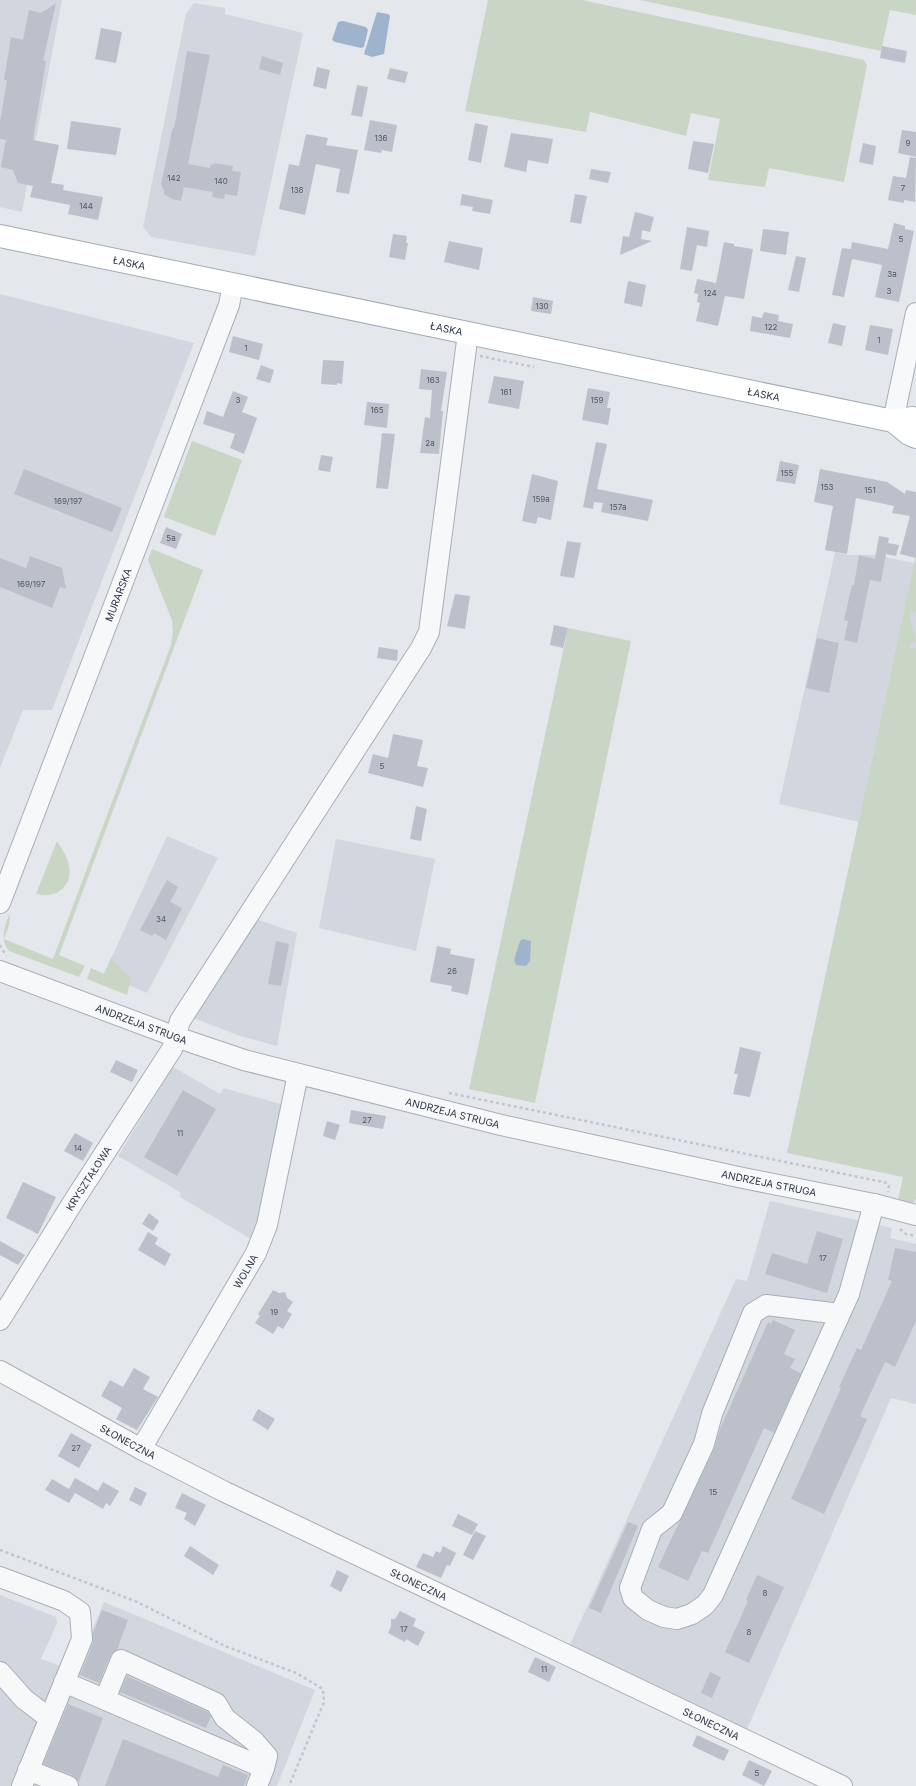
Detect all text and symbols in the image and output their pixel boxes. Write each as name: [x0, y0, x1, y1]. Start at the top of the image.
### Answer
house number: 136: [374, 133, 388, 143]
house number: 9: [906, 138, 911, 148]
house number: 142: [167, 173, 181, 183]
house number: 140: [214, 176, 228, 186]
house number: 7: [901, 183, 906, 193]
house number: 138: [290, 185, 304, 195]
house number: 144: [79, 201, 93, 211]
house number: 5: [899, 234, 904, 244]
street label: ŁASKA: [112, 254, 147, 272]
house number: 3a: [887, 269, 897, 279]
house number: 3: [887, 286, 892, 296]
house number: 124: [703, 288, 717, 298]
house number: 130: [535, 301, 549, 311]
street label: ŁASKA: [429, 319, 464, 338]
house number: 122: [764, 322, 778, 332]
house number: 1: [877, 335, 881, 345]
house number: 1: [244, 343, 248, 353]
house number: 163: [426, 375, 440, 385]
street label: ŁASKA: [746, 385, 781, 403]
house number: 161: [500, 387, 512, 397]
house number: 3: [236, 395, 241, 405]
house number: 159: [590, 395, 604, 405]
house number: 165: [370, 405, 384, 415]
house number: 2a: [425, 438, 435, 448]
house number: 155: [781, 468, 794, 478]
house number: 153: [820, 482, 834, 492]
house number: 151: [864, 485, 876, 495]
house number: 159a: [532, 494, 550, 504]
house number: 169/197: [54, 496, 83, 506]
house number: 157a: [610, 502, 626, 512]
house number: 5a: [166, 533, 176, 543]
street label: MURARSKA: [102, 566, 134, 623]
house number: 169/197: [17, 579, 46, 589]
house number: 5: [380, 761, 385, 771]
house number: 34: [156, 914, 166, 924]
house number: 26: [447, 966, 457, 976]
street label: ANDRZEJA STRUGA: [94, 1001, 189, 1046]
street label: ANDRZEJA STRUGA: [404, 1095, 501, 1130]
house number: 27: [362, 1115, 372, 1125]
house number: 11: [177, 1128, 183, 1138]
house number: 14: [74, 1143, 82, 1153]
street label: KRYSZTAŁOWA: [63, 1144, 114, 1213]
street label: ANDRZEJA STRUGA: [720, 1167, 818, 1198]
street label: WOLNA: [231, 1252, 260, 1291]
house number: 17: [819, 1253, 827, 1263]
house number: 19: [270, 1307, 278, 1317]
street label: SŁONECZNA: [98, 1422, 158, 1461]
house number: 27: [71, 1443, 81, 1453]
house number: 15: [709, 1487, 717, 1497]
street label: SŁONECZNA: [388, 1566, 449, 1603]
house number: 8: [763, 1588, 768, 1598]
house number: 17: [400, 1624, 408, 1634]
house number: 8: [747, 1627, 752, 1637]
house number: 11: [541, 1664, 547, 1674]
street label: SŁONECZNA: [681, 1705, 742, 1742]
house number: 5: [755, 1768, 760, 1778]

